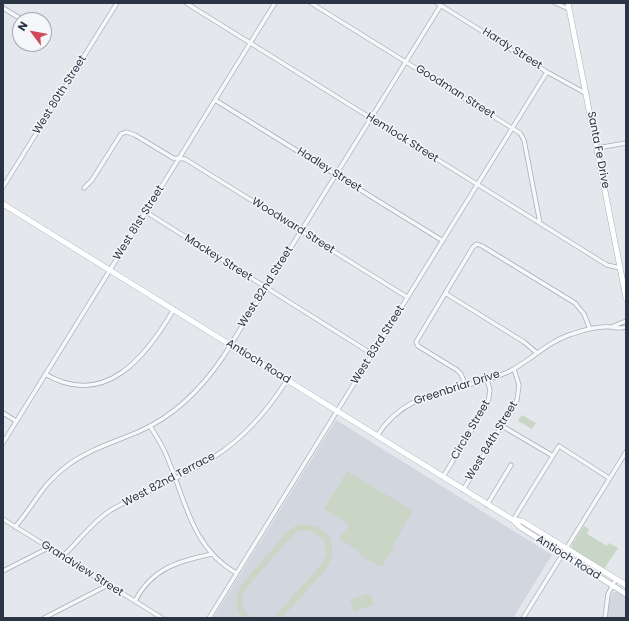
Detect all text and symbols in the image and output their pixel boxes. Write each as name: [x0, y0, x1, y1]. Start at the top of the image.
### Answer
north arrow: [12, 12, 52, 52]
text: N: [14, 18, 32, 34]
street label: Hardy Street: [480, 25, 544, 73]
street label: West 80th Street: [30, 53, 90, 137]
street label: Goodman Street: [413, 62, 497, 122]
street label: Hemlock Street: [363, 110, 441, 166]
street label: Santa Fe Drive: [584, 110, 612, 190]
street label: Hadley Street: [294, 145, 364, 195]
street label: West 81st Street: [111, 183, 167, 263]
street label: Woodward Street: [249, 195, 337, 257]
street label: Mackey Street: [182, 232, 254, 284]
street label: West 82nd Street: [236, 244, 296, 330]
street label: West 83rd Street: [348, 303, 408, 387]
street label: Antioch Road: [223, 337, 293, 387]
street label: Greenbriar Drive: [412, 368, 502, 408]
street label: Circle Street: [449, 398, 493, 462]
street label: West 84th Street: [463, 399, 521, 483]
street label: West 82nd Terrace: [121, 450, 217, 510]
street label: Antioch Road: [533, 533, 603, 583]
street label: Grandview Street: [38, 538, 126, 600]

